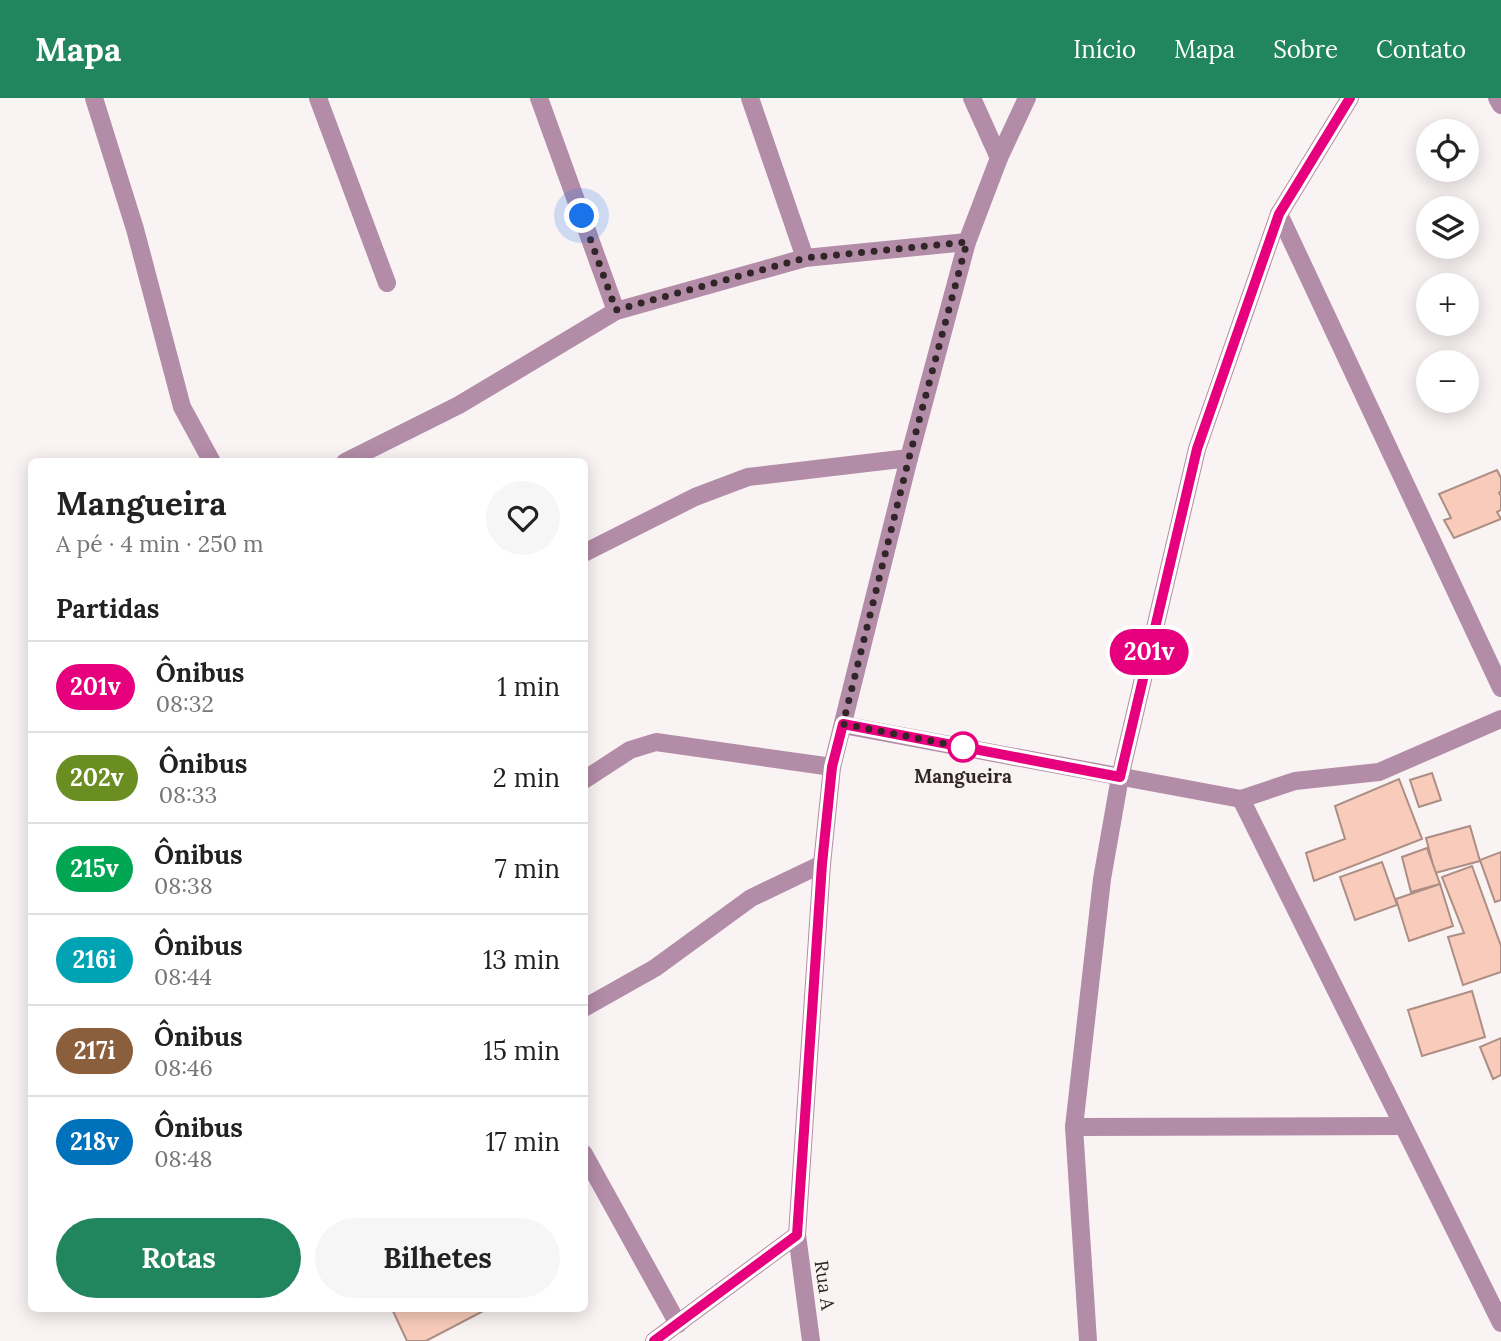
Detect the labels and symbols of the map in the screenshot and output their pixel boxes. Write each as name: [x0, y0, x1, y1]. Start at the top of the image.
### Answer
your location: [564, 198, 599, 233]
line badge: 201v: [1100, 629, 1198, 675]
marker: Mangueira: [948, 732, 978, 762]
place label: Mangueira: [914, 764, 1012, 788]
street label: Rua A: [810, 1259, 841, 1313]

